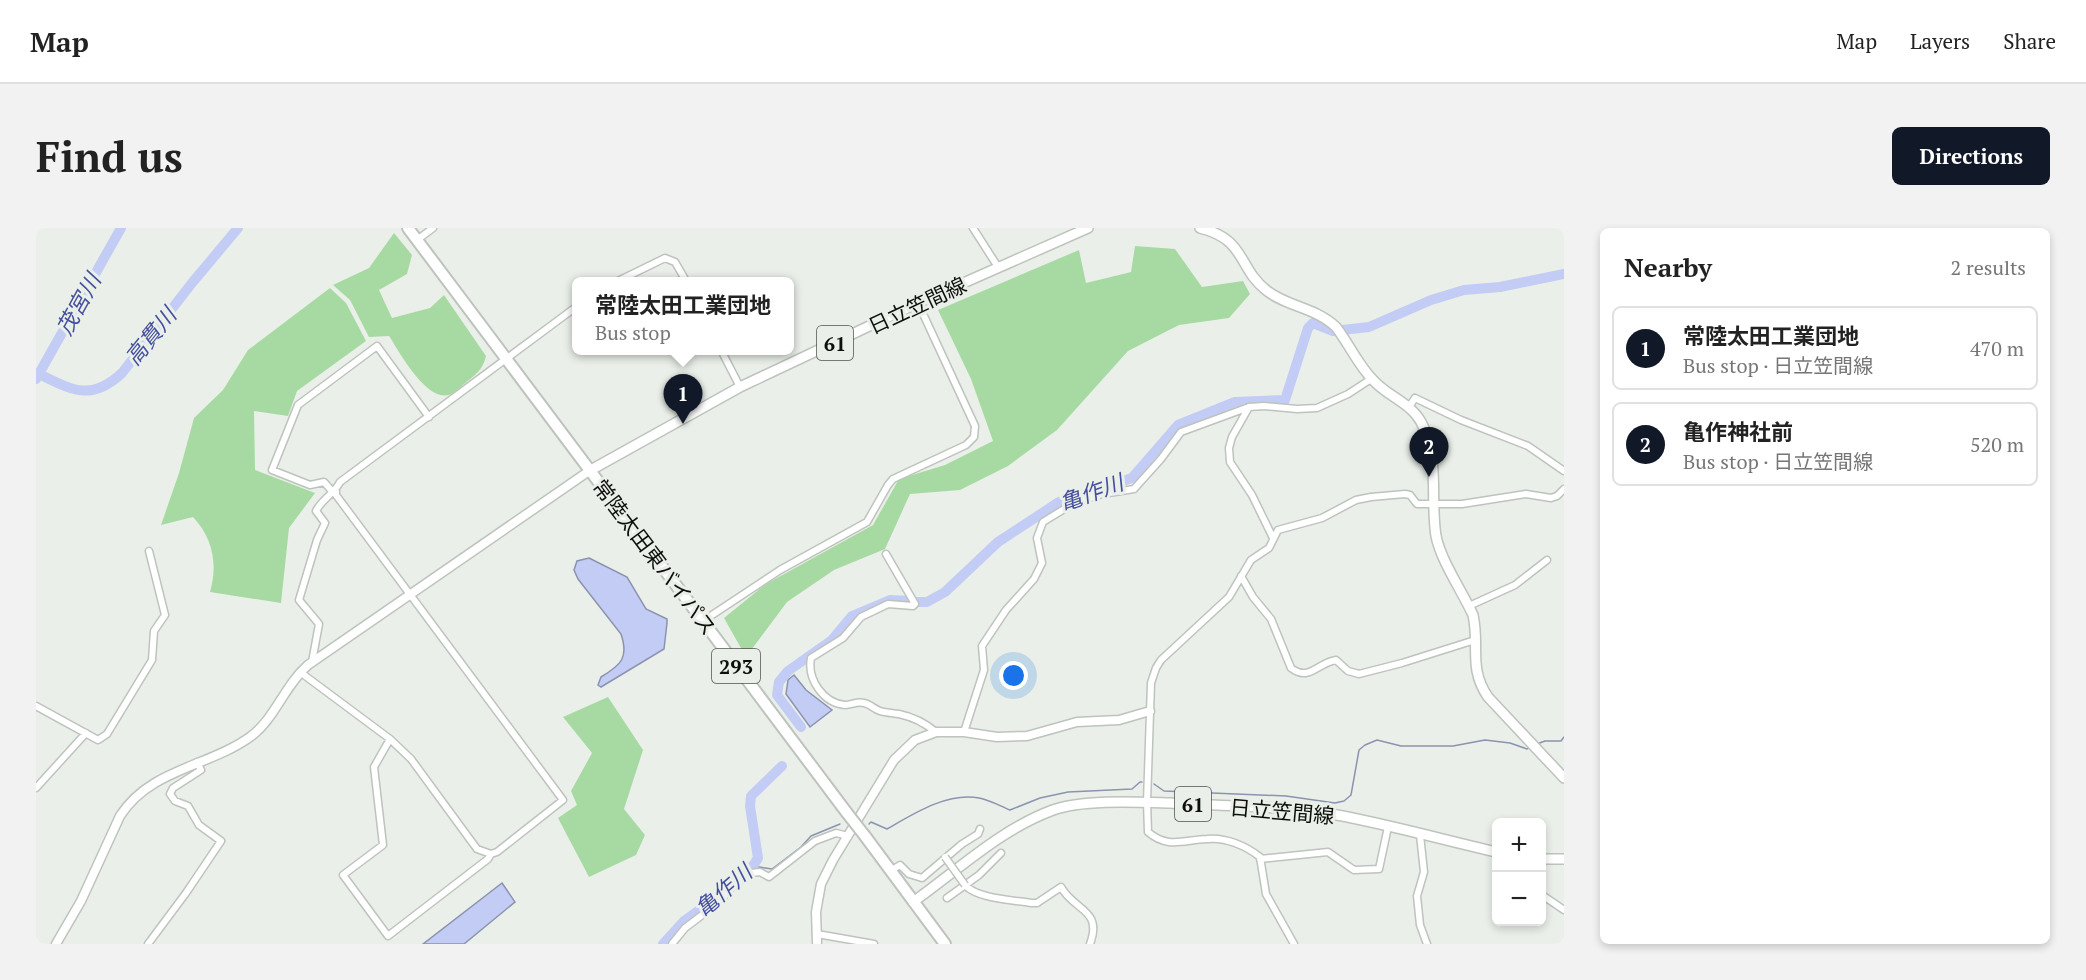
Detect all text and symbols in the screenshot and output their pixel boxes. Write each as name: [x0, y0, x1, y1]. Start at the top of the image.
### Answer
text: Map: [30, 23, 89, 60]
text: Map: [1836, 27, 1877, 55]
text: Layers: [1910, 27, 1970, 55]
text: Share: [2003, 27, 2056, 55]
button: Directions: [1892, 127, 2050, 185]
text: Find us: [36, 128, 183, 184]
text: Nearby: [1624, 250, 1712, 284]
text: 2 results: [1951, 254, 2026, 281]
water label: 茂宮川: [49, 266, 108, 340]
street label: 日立笠間線: [864, 270, 970, 340]
popup: [572, 277, 794, 355]
text: 常陸太田工業団地: [595, 290, 771, 319]
water label: 高貫川: [118, 300, 183, 371]
text: Bus stop: [595, 319, 671, 346]
text: 常陸太田工業団地: [1683, 321, 1859, 350]
road number: 61: [817, 326, 853, 360]
text: 1: [1640, 335, 1651, 362]
text: 470 m: [1970, 335, 2024, 362]
text: Bus stop · 日立笠間線: [1683, 352, 1873, 379]
pin: 1: [664, 374, 702, 424]
text: 亀作神社前: [1683, 417, 1793, 446]
pin: 2: [1410, 428, 1448, 477]
text: 2: [1640, 431, 1651, 458]
text: 520 m: [1970, 431, 2024, 458]
text: Bus stop · 日立笠間線: [1683, 448, 1873, 475]
water label: 亀作川: [1055, 466, 1129, 517]
street label: 常陸太田東バイパス: [587, 473, 723, 641]
road number: 293: [712, 649, 760, 683]
your location: [999, 661, 1028, 690]
road number: 61: [1175, 787, 1211, 821]
street label: 日立笠間線: [1228, 792, 1336, 830]
map controls: [1492, 818, 1546, 926]
button: +: [1492, 818, 1546, 872]
water label: 亀作川: [689, 856, 759, 923]
button: −: [1492, 872, 1546, 926]

